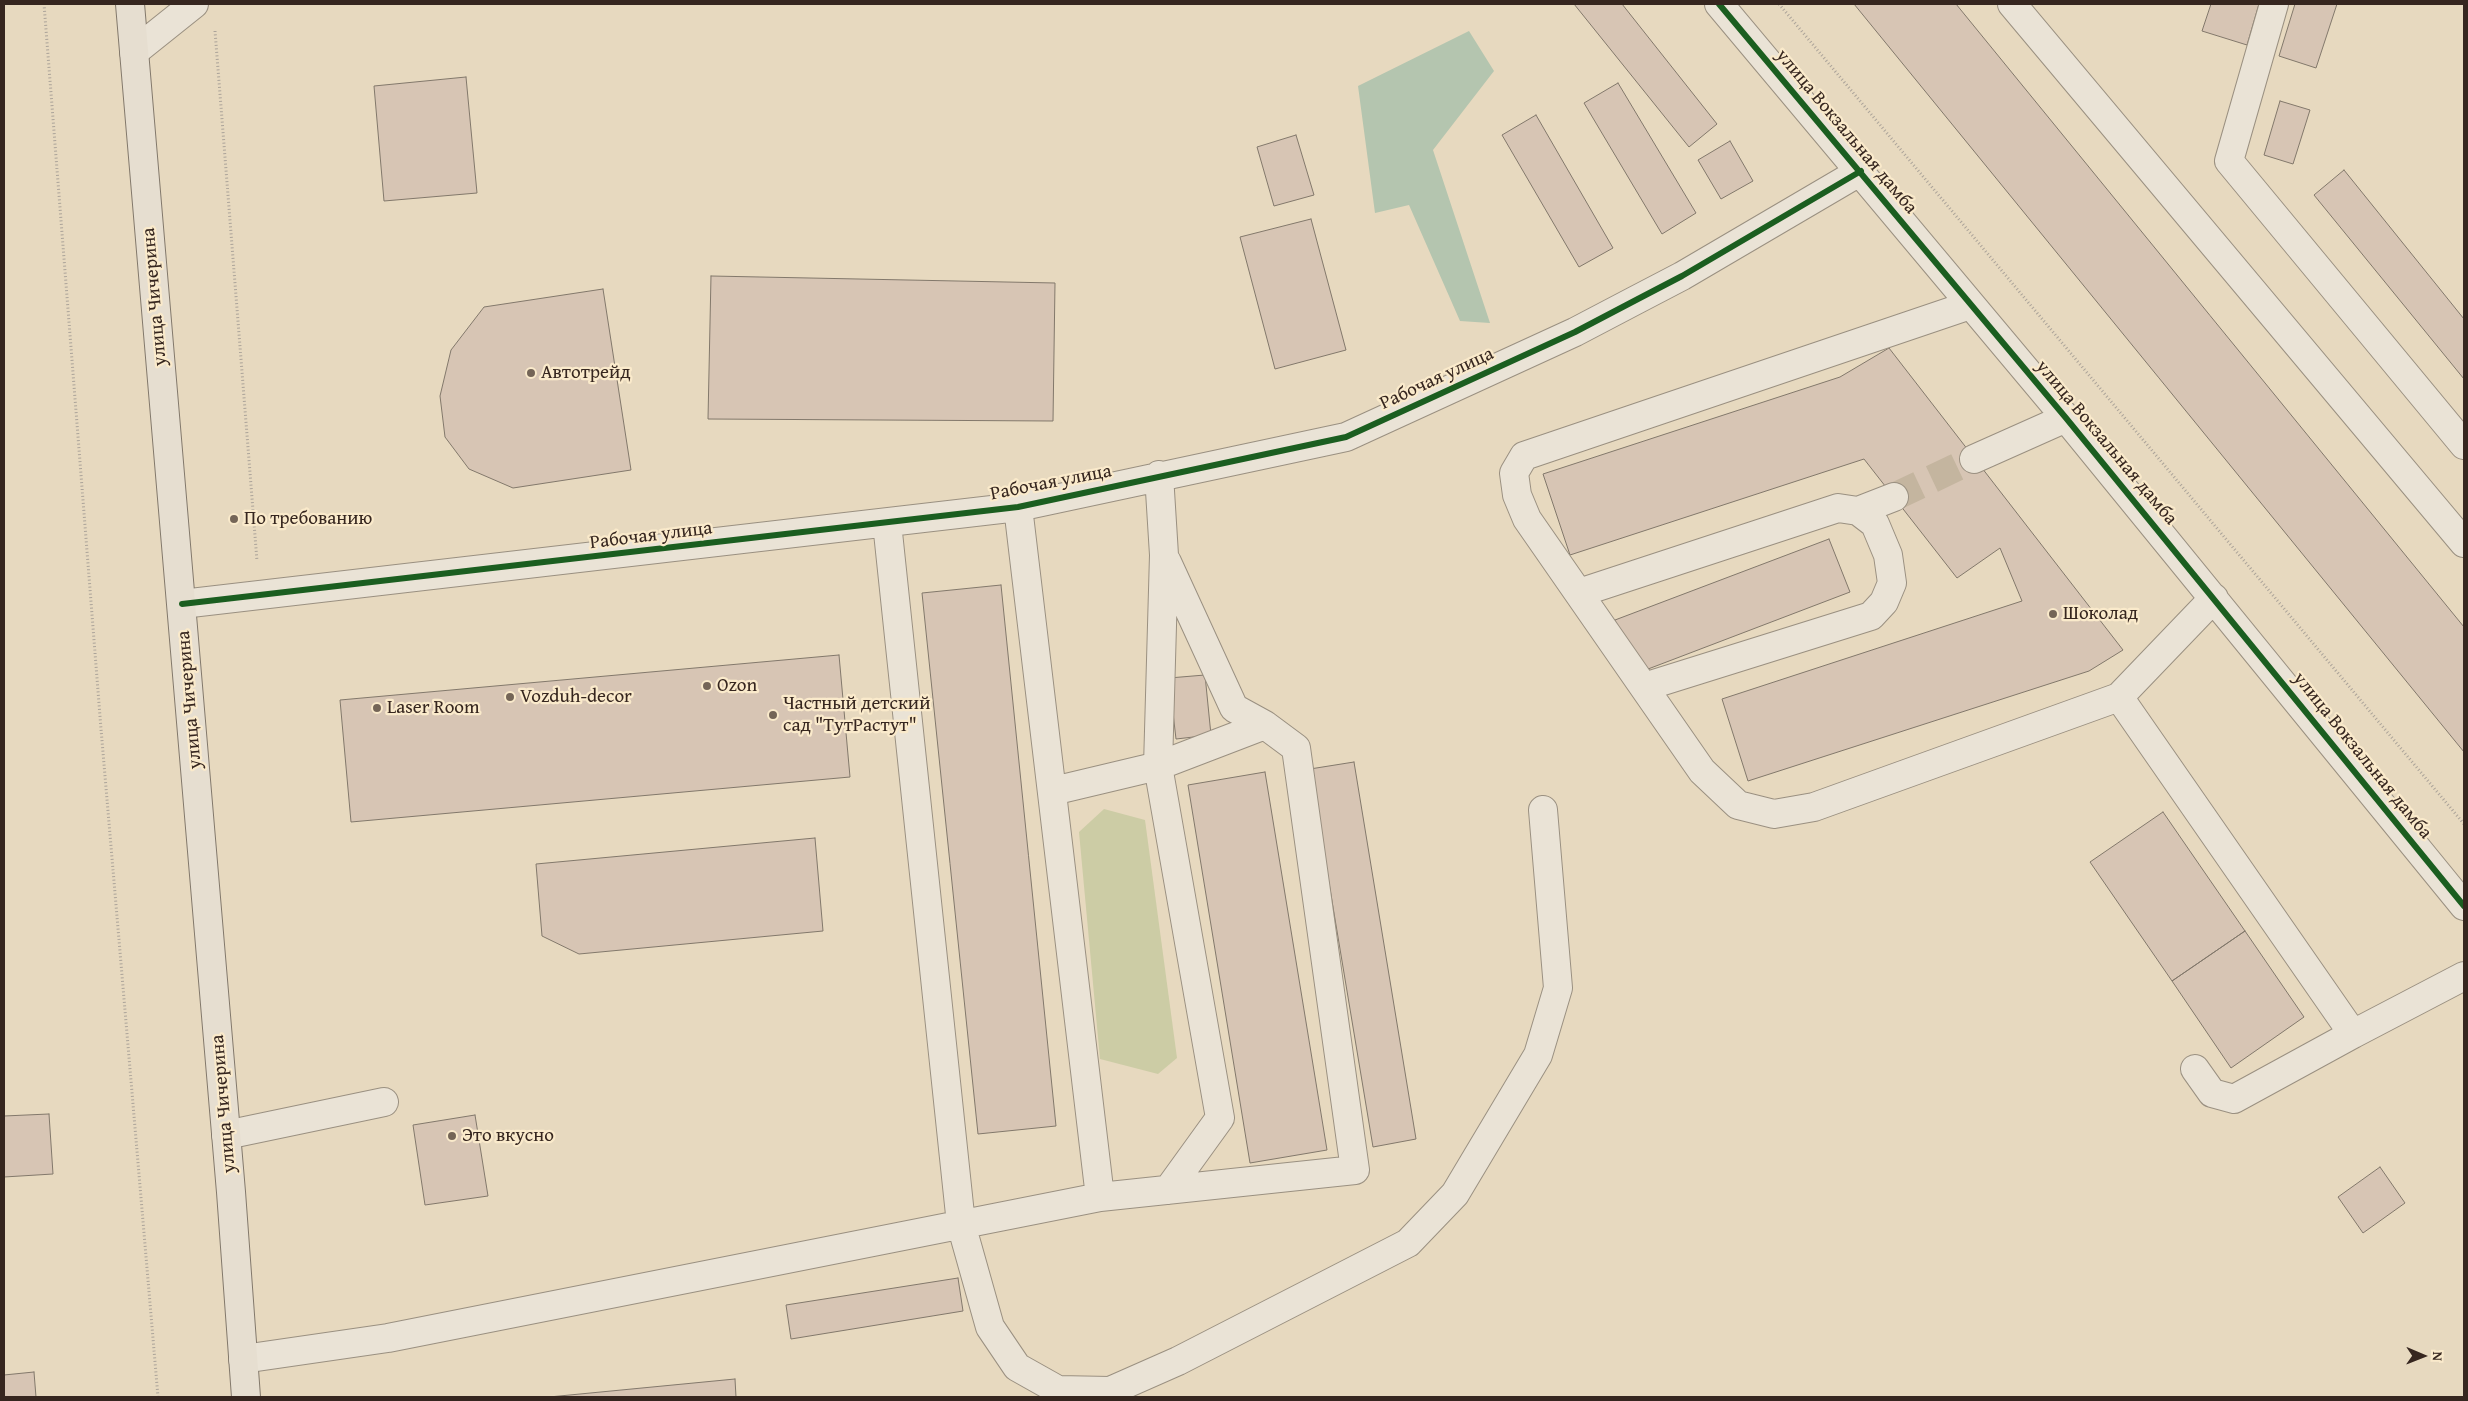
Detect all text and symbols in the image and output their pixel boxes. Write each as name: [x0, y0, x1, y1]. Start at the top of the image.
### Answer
street label: улица Вокзальная дамба: [1770, 45, 1922, 219]
street label: улица Чичерина: [138, 227, 172, 367]
street label: Рабочая улица: [1376, 343, 1498, 415]
street label: улица Вокзальная дамба: [2030, 356, 2182, 530]
place label: Автотрейд: [541, 362, 631, 384]
marker: Автотрейд: [525, 367, 537, 379]
street label: Рабочая улица: [988, 460, 1114, 506]
place label: По требованию: [244, 508, 372, 530]
marker: По требованию: [228, 513, 240, 525]
street label: Рабочая улица: [589, 517, 713, 555]
place label: Шоколад: [2063, 603, 2138, 625]
marker: Шоколад: [2047, 608, 2059, 620]
street label: улица Чичерина: [173, 630, 207, 770]
street label: улица Вокзальная дамба: [2288, 668, 2436, 844]
place label: Ozon: [717, 675, 757, 697]
marker: Ozon: [701, 680, 713, 692]
place label: Vozduh-decor: [520, 686, 632, 708]
marker: Vozduh-decor: [504, 691, 516, 703]
place label: Частный детский сад "ТутРастут": [783, 693, 930, 737]
place label: Laser Room: [387, 697, 480, 719]
marker: Laser Room: [371, 702, 383, 714]
marker: Частный детский сад "ТутРастут": [767, 709, 779, 721]
street label: улица Чичерина: [207, 1034, 241, 1174]
place label: Это вкусно: [462, 1125, 554, 1147]
marker: Это вкусно: [446, 1130, 458, 1142]
north arrow: [2398, 1331, 2448, 1381]
text: N: [2428, 1351, 2448, 1361]

